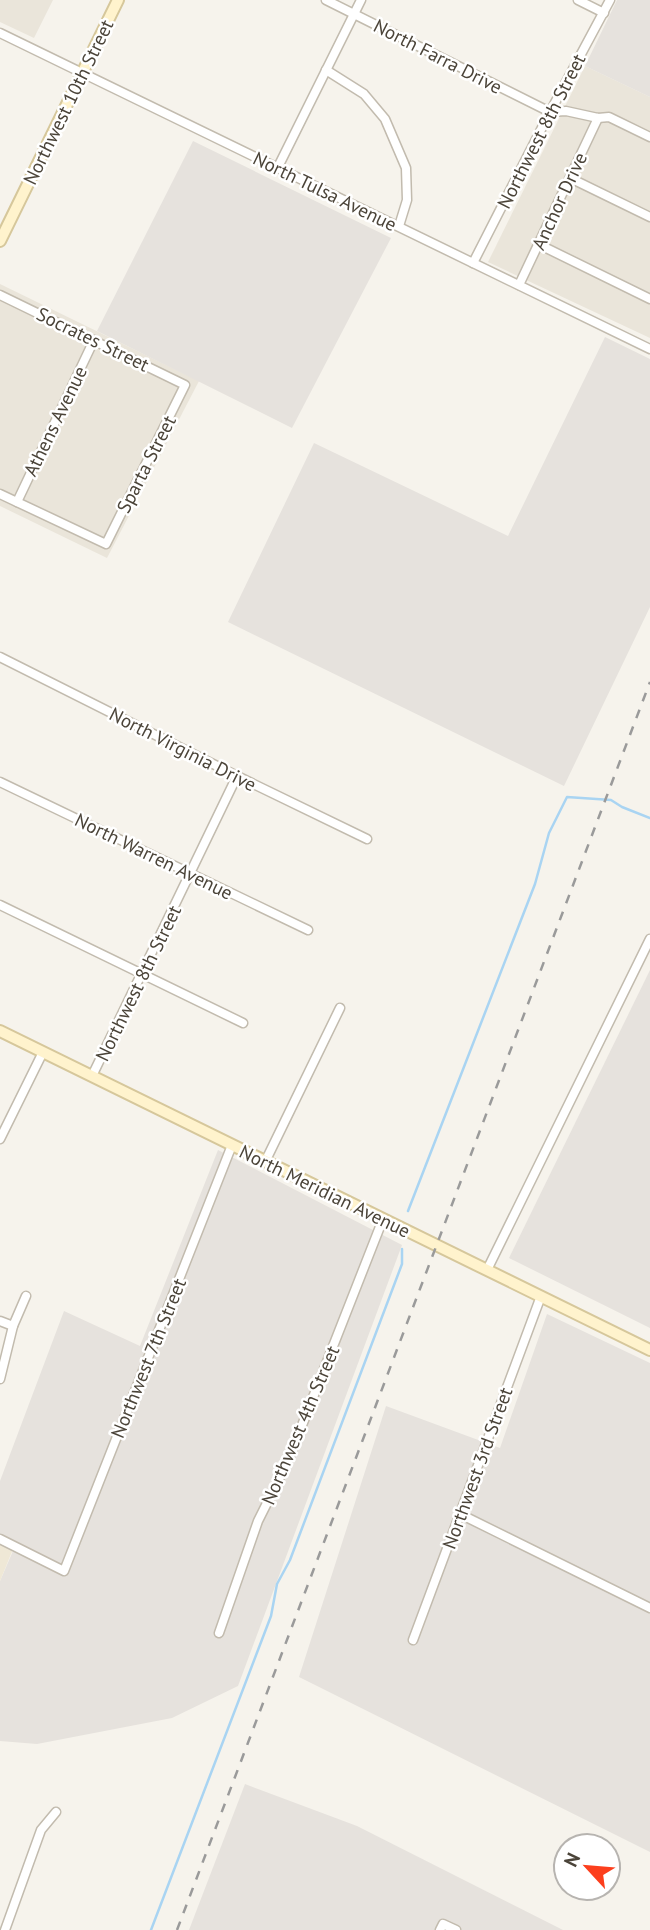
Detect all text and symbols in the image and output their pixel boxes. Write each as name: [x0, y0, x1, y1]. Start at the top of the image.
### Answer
street label: North Farra Drive: [370, 13, 506, 99]
street label: Northwest 10th Street: [18, 15, 119, 189]
street label: Northwest 8th Street: [492, 49, 591, 212]
street label: North Tulsa Avenue: [249, 146, 401, 236]
street label: Anchor Drive: [526, 148, 592, 254]
street label: Socrates Street: [33, 301, 154, 377]
street label: Athens Avenue: [18, 362, 92, 480]
street label: Sparta Street: [111, 411, 181, 517]
street label: North Virginia Drive: [106, 702, 260, 796]
street label: North Warren Avenue: [71, 807, 237, 905]
street label: Northwest 8th Street: [90, 901, 186, 1065]
street label: North Meridian Avenue: [236, 1139, 414, 1243]
street label: Northwest 7th Street: [105, 1274, 191, 1441]
street label: Northwest 4th Street: [256, 1341, 345, 1508]
street label: Northwest 3rd Street: [437, 1383, 518, 1552]
north arrow: [552, 1832, 622, 1902]
text: N: [558, 1849, 585, 1870]

